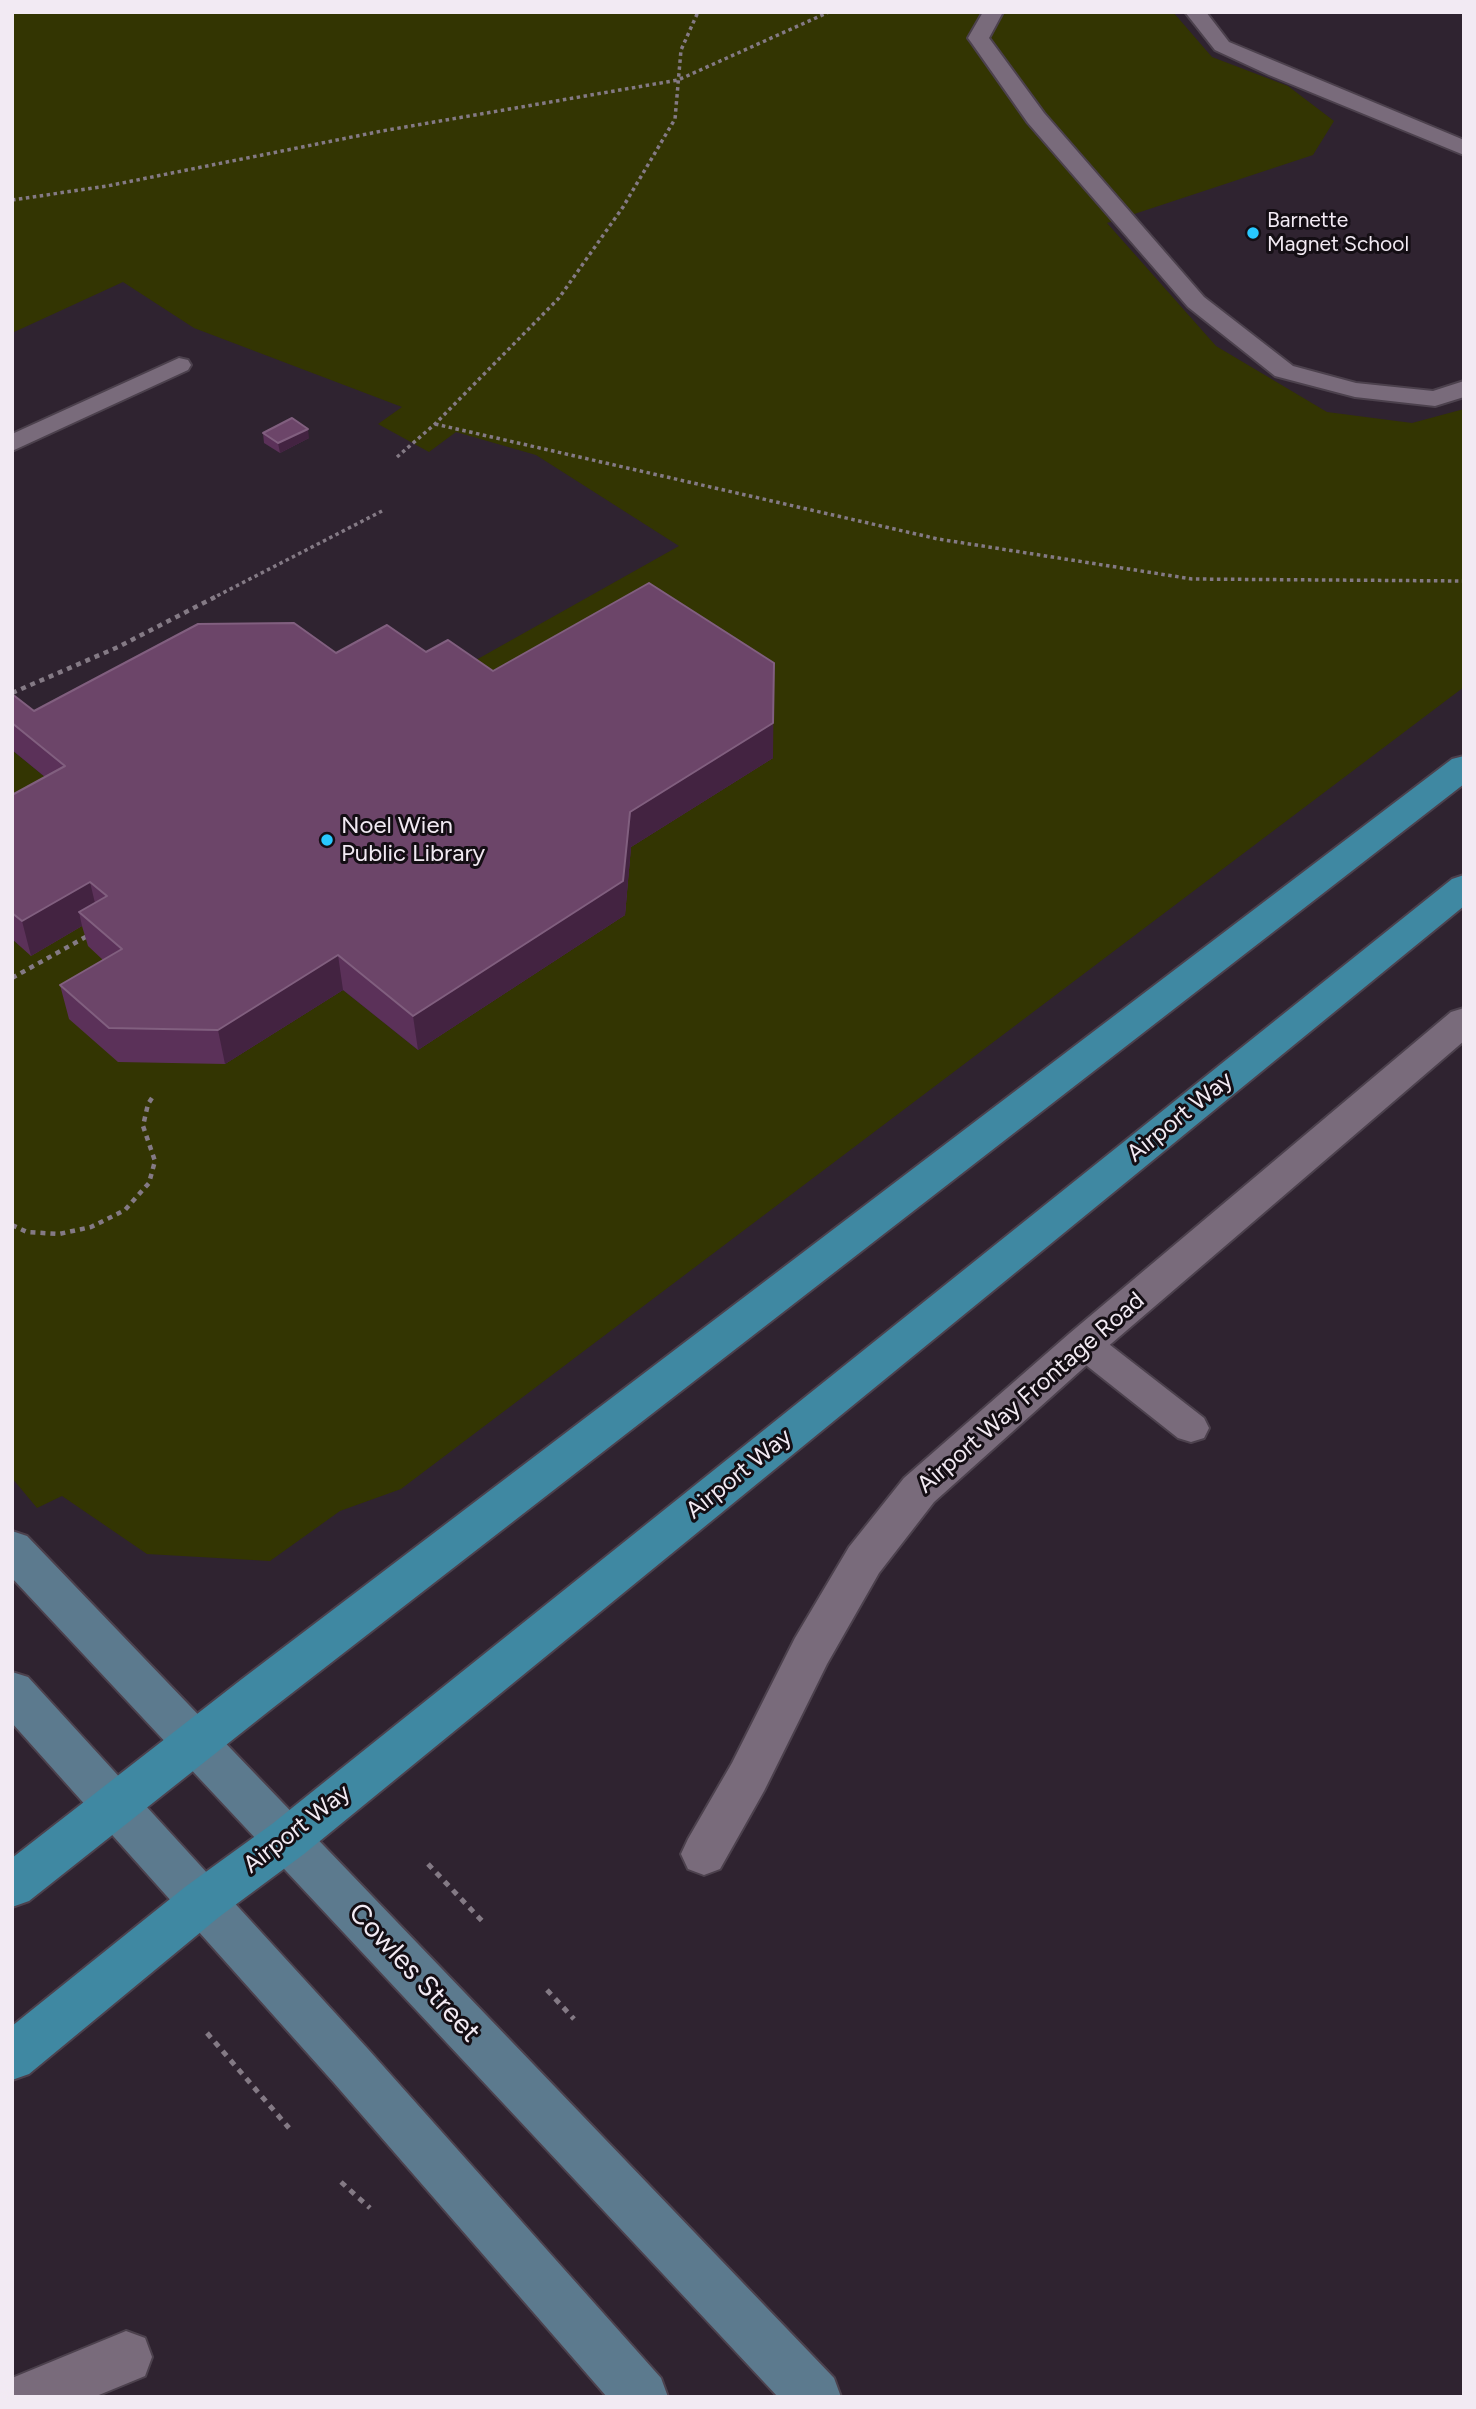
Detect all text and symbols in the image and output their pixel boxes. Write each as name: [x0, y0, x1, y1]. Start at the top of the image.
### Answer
place label: Barnette Magnet School: [1267, 208, 1409, 258]
marker: Barnette Magnet School: [1245, 225, 1261, 241]
place label: Noel Wien Public Library: [341, 812, 485, 868]
marker: Noel Wien Public Library: [319, 832, 335, 848]
street label: Airport Way: [1121, 1066, 1239, 1168]
street label: Airport Way Frontage Road: [911, 1286, 1151, 1500]
street label: Airport Way: [680, 1423, 798, 1525]
street label: Airport Way: [238, 1778, 356, 1880]
street label: Cowles Street: [341, 1897, 487, 2049]

